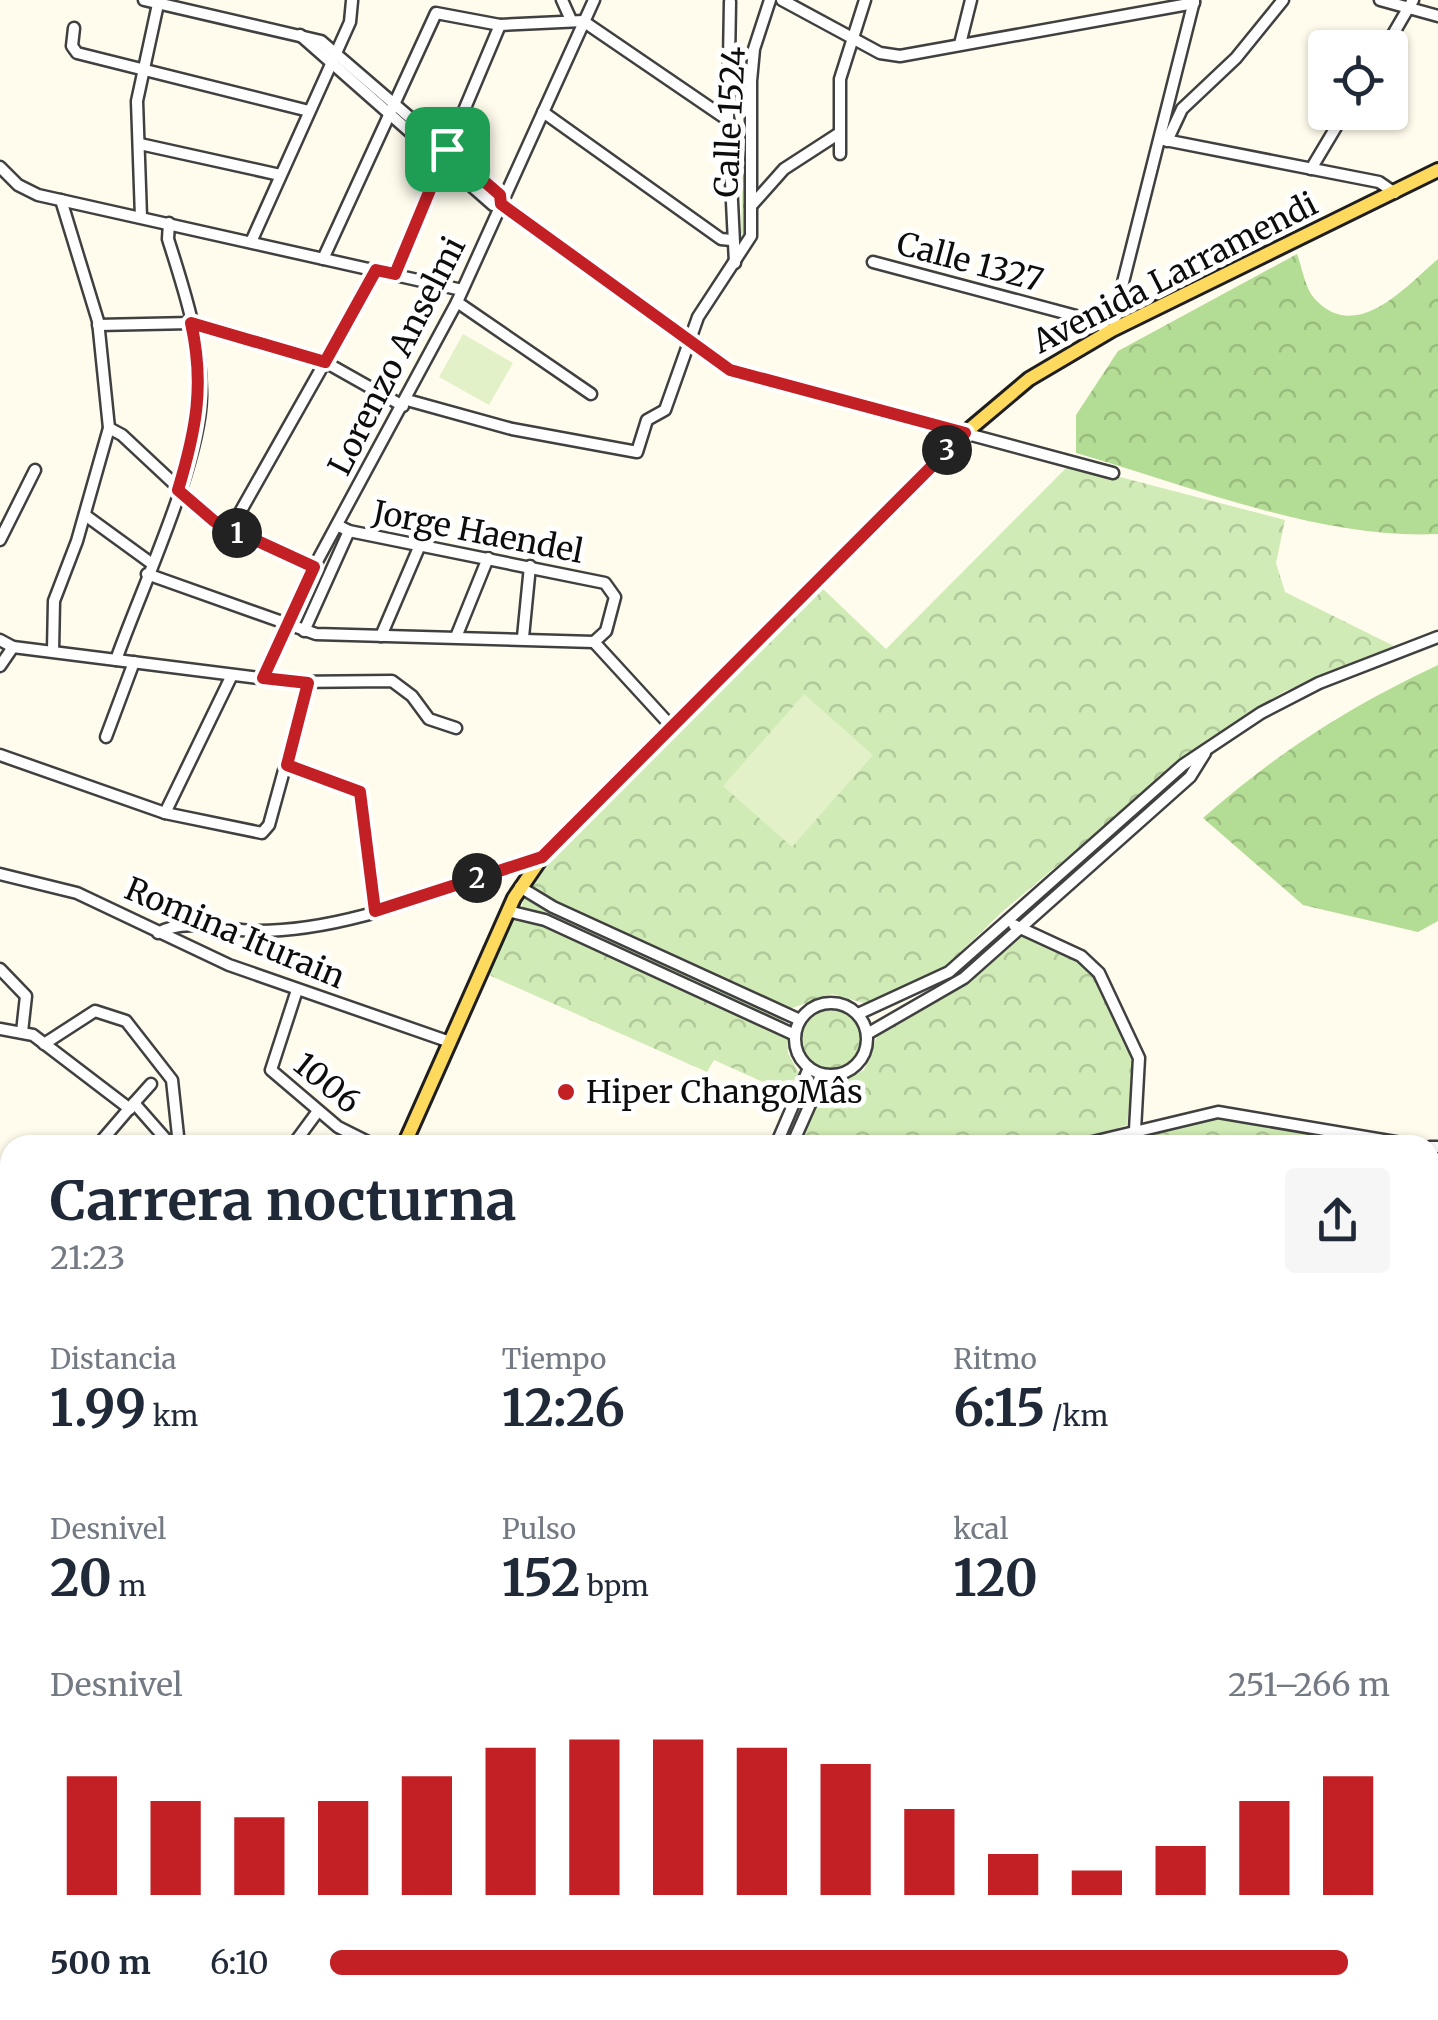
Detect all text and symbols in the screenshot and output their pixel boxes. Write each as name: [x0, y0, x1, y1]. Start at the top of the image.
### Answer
map controls: [1308, 30, 1408, 130]
button: locate: [1308, 30, 1408, 130]
street label: Calle 1524: [706, 45, 754, 199]
pin: [405, 107, 490, 192]
icon: arrive: [420, 122, 475, 177]
street label: Avenida Larramendi: [1025, 184, 1324, 363]
street label: Calle 1327: [893, 223, 1047, 301]
street label: Lorenzo Anselmi: [320, 230, 474, 482]
pin: 3: [922, 425, 972, 475]
text: 3: [939, 432, 955, 468]
street label: Jorge Haendel: [368, 492, 587, 572]
pin: 1: [212, 508, 262, 558]
text: 1: [231, 515, 243, 551]
pin: 2: [452, 853, 502, 903]
text: 2: [469, 860, 485, 896]
street label: Romina Iturain: [119, 869, 351, 997]
street label: 1006: [286, 1044, 368, 1122]
place label: Hiper ChangoMâs: [586, 1072, 863, 1112]
marker: Hiper ChangoMâs: [555, 1081, 577, 1103]
text: Carrera nocturna: [50, 1166, 517, 1235]
button: share: [1285, 1168, 1390, 1273]
text: 21:23: [50, 1238, 125, 1278]
text: Distancia: [50, 1341, 177, 1377]
text: Tiempo: [502, 1341, 606, 1377]
text: Ritmo: [953, 1341, 1037, 1377]
text: 1.99: [50, 1377, 146, 1440]
text: 12:26: [502, 1377, 625, 1440]
text: 6:15: [953, 1377, 1045, 1440]
text: km: [146, 1398, 198, 1434]
text: /km: [1045, 1398, 1108, 1434]
text: Desnivel: [50, 1511, 166, 1547]
text: Pulso: [502, 1511, 576, 1547]
text: kcal: [953, 1511, 1008, 1547]
text: 20: [50, 1547, 112, 1610]
text: 152: [502, 1547, 580, 1610]
text: 120: [953, 1547, 1038, 1610]
text: m: [112, 1568, 146, 1604]
text: bpm: [580, 1568, 649, 1604]
text: Desnivel: [50, 1665, 183, 1705]
text: 251–266 m: [1228, 1665, 1390, 1705]
text: 500 m: [50, 1943, 151, 1983]
text: 6:10: [210, 1943, 269, 1983]

